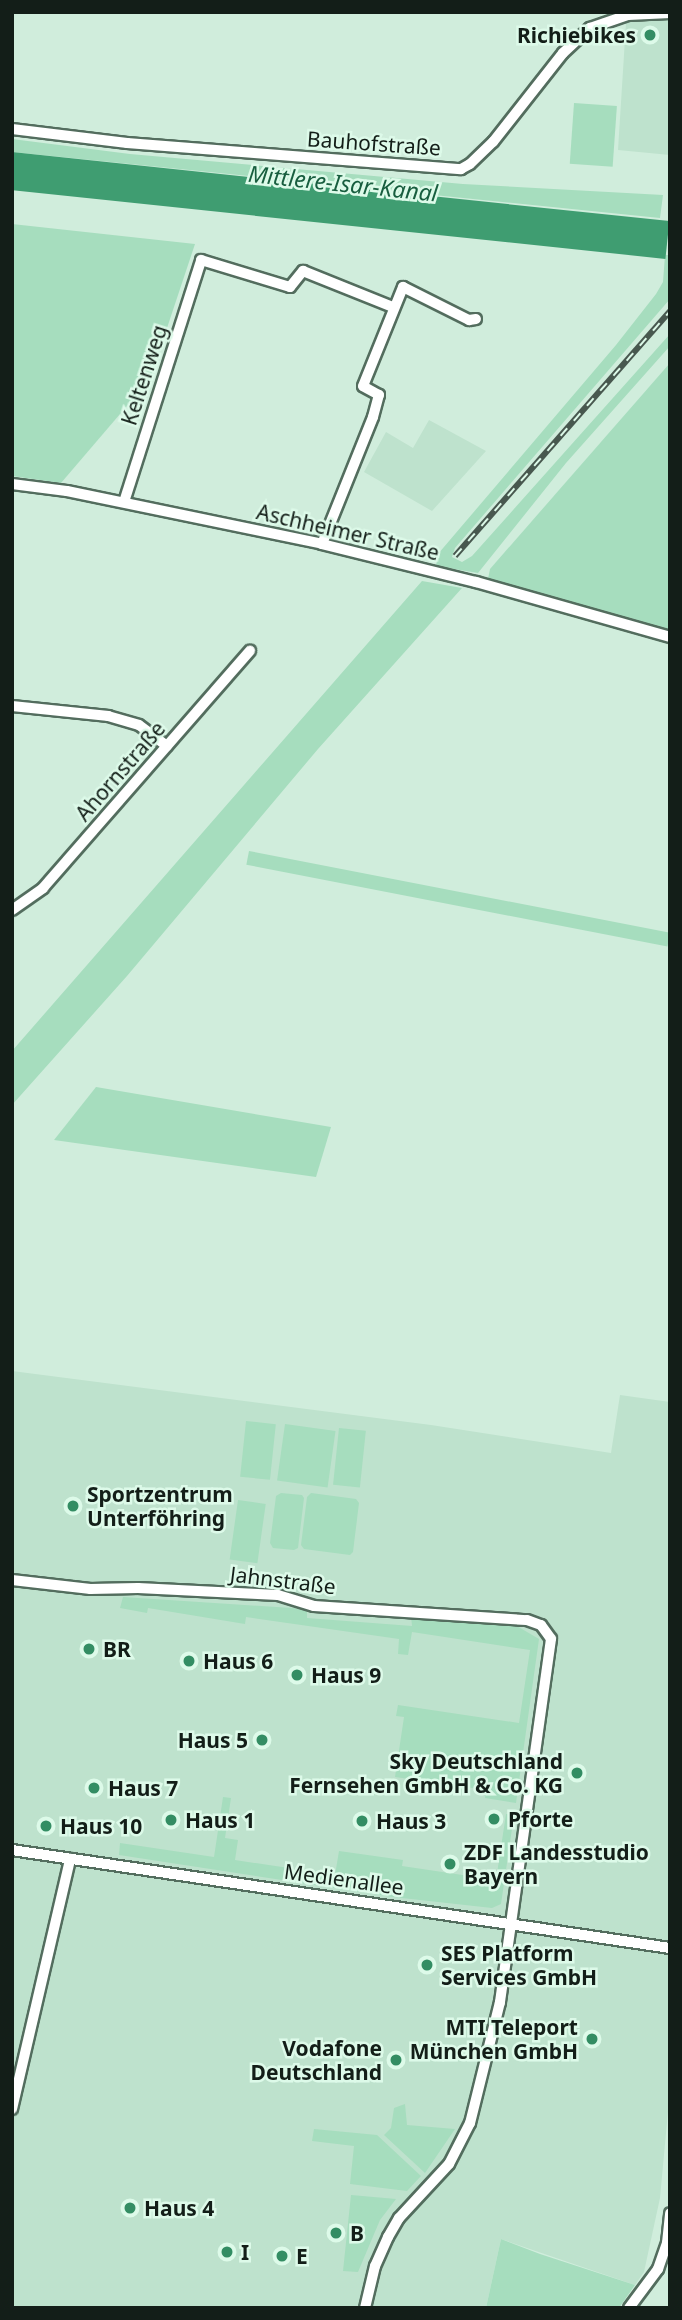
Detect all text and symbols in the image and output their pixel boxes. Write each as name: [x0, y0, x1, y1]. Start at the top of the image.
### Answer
place label: Richiebikes: [517, 22, 636, 48]
marker: Richiebikes: [642, 27, 658, 43]
street label: Bauhofstraße: [306, 126, 442, 160]
water label: Mittlere-Isar-Kanal: [247, 159, 439, 207]
street label: Keltenweg: [116, 322, 172, 428]
street label: Aschheimer Straße: [254, 499, 442, 565]
street label: Ahornstraße: [70, 716, 170, 826]
place label: Sportzentrum Unterföhring: [87, 1481, 233, 1531]
marker: Sportzentrum Unterföhring: [65, 1498, 81, 1514]
street label: Jahnstraße: [229, 1561, 337, 1599]
place label: BR: [103, 1636, 131, 1662]
marker: BR: [81, 1641, 97, 1657]
place label: Haus 6: [203, 1648, 273, 1674]
marker: Haus 6: [181, 1653, 197, 1669]
place label: Haus 9: [311, 1662, 381, 1688]
marker: Haus 9: [289, 1667, 305, 1683]
place label: Haus 5: [178, 1727, 248, 1753]
marker: Haus 5: [254, 1732, 270, 1748]
place label: Sky Deutschland Fernsehen GmbH & Co. KG: [289, 1748, 563, 1798]
marker: Sky Deutschland Fernsehen GmbH & Co. KG: [569, 1765, 585, 1781]
place label: Haus 7: [108, 1775, 178, 1801]
marker: Haus 7: [86, 1780, 102, 1796]
place label: Pforte: [508, 1806, 573, 1832]
place label: Haus 1: [185, 1807, 255, 1833]
place label: Haus 3: [376, 1808, 446, 1834]
marker: Pforte: [486, 1811, 502, 1827]
marker: Haus 1: [163, 1812, 179, 1828]
place label: Haus 10: [60, 1813, 142, 1839]
marker: Haus 3: [354, 1813, 370, 1829]
marker: Haus 10: [38, 1818, 54, 1834]
place label: ZDF Landesstudio Bayern: [464, 1839, 649, 1889]
marker: ZDF Landesstudio Bayern: [442, 1856, 458, 1872]
street label: Medienallee: [283, 1858, 405, 1900]
place label: SES Platform Services GmbH: [441, 1940, 597, 1990]
marker: SES Platform Services GmbH: [419, 1957, 435, 1973]
place label: MTI Teleport München GmbH: [410, 2014, 578, 2064]
marker: MTI Teleport München GmbH: [584, 2031, 600, 2047]
place label: Vodafone Deutschland: [251, 2035, 382, 2085]
marker: Vodafone Deutschland: [388, 2052, 404, 2068]
place label: Haus 4: [144, 2195, 214, 2221]
marker: Haus 4: [122, 2200, 138, 2216]
place label: B: [350, 2220, 364, 2246]
marker: B: [328, 2225, 344, 2241]
place label: I: [241, 2239, 249, 2265]
place label: E: [296, 2243, 308, 2269]
marker: I: [219, 2244, 235, 2260]
marker: E: [274, 2248, 290, 2264]

